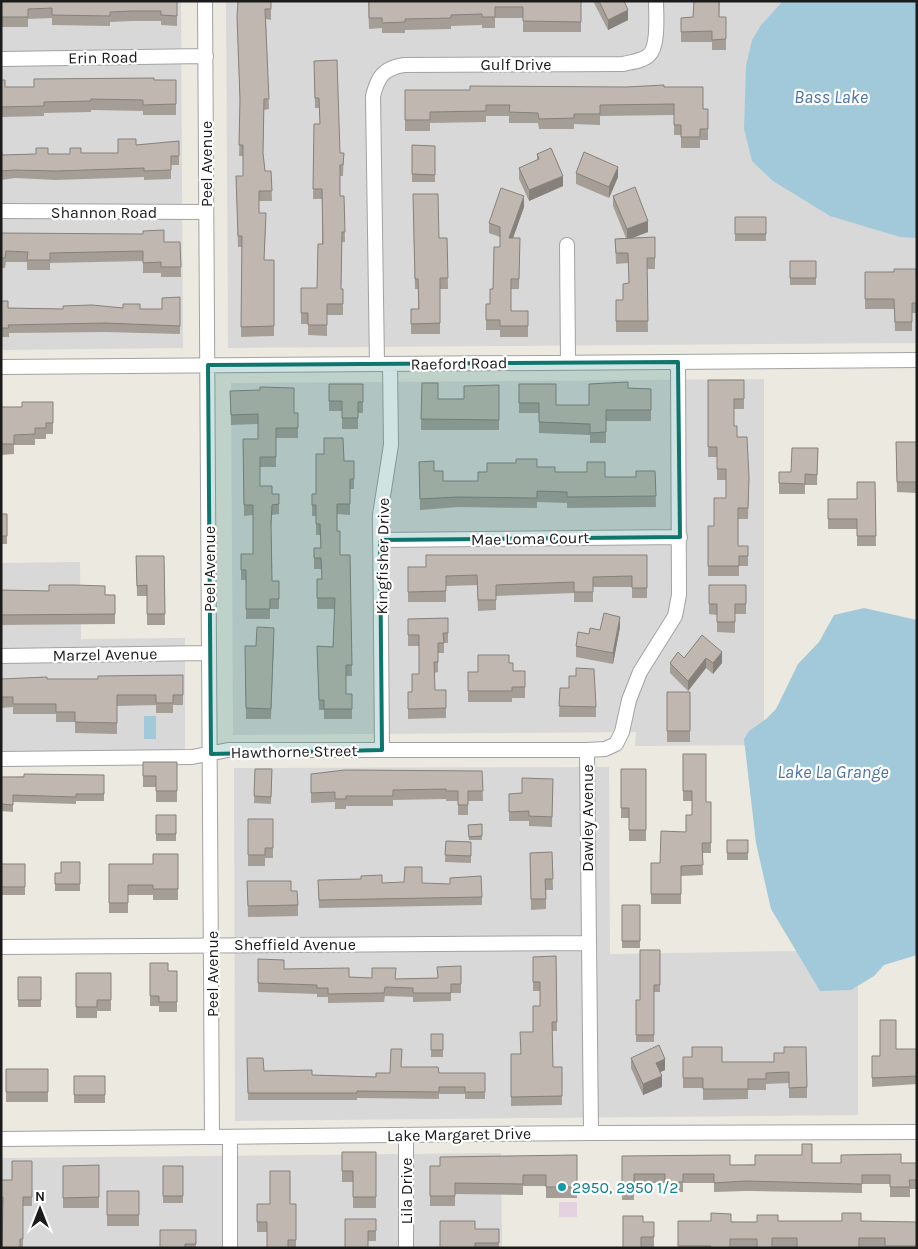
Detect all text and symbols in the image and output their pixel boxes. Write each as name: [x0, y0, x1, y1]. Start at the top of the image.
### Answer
street label: Erin Road: [68, 47, 138, 68]
street label: Gulf Drive: [480, 55, 552, 74]
water label: Bass Lake: [794, 86, 868, 108]
street label: Peel Avenue: [197, 121, 216, 207]
street label: Shannon Road: [51, 203, 157, 222]
street label: Raeford Road: [410, 353, 508, 374]
street label: Kingfisher Drive: [372, 498, 393, 615]
street label: Peel Avenue: [200, 526, 219, 612]
street label: Mae Loma Court: [471, 528, 589, 549]
street label: Marzel Avenue: [52, 644, 158, 665]
street label: Hawthorne Street: [230, 741, 358, 762]
water label: Lake La Grange: [777, 761, 889, 783]
street label: Dawley Avenue: [578, 764, 597, 872]
street label: Peel Avenue: [203, 931, 222, 1017]
street label: Sheffield Avenue: [234, 935, 356, 954]
street label: Lake Margaret Drive: [387, 1124, 531, 1145]
street label: Lila Drive: [397, 1158, 416, 1224]
place label: 2950, 2950 1/2: [572, 1178, 679, 1197]
marker: 2950, 2950 1/2: [556, 1181, 568, 1193]
north arrow: [15, 1184, 65, 1234]
text: N: [35, 1188, 45, 1205]

